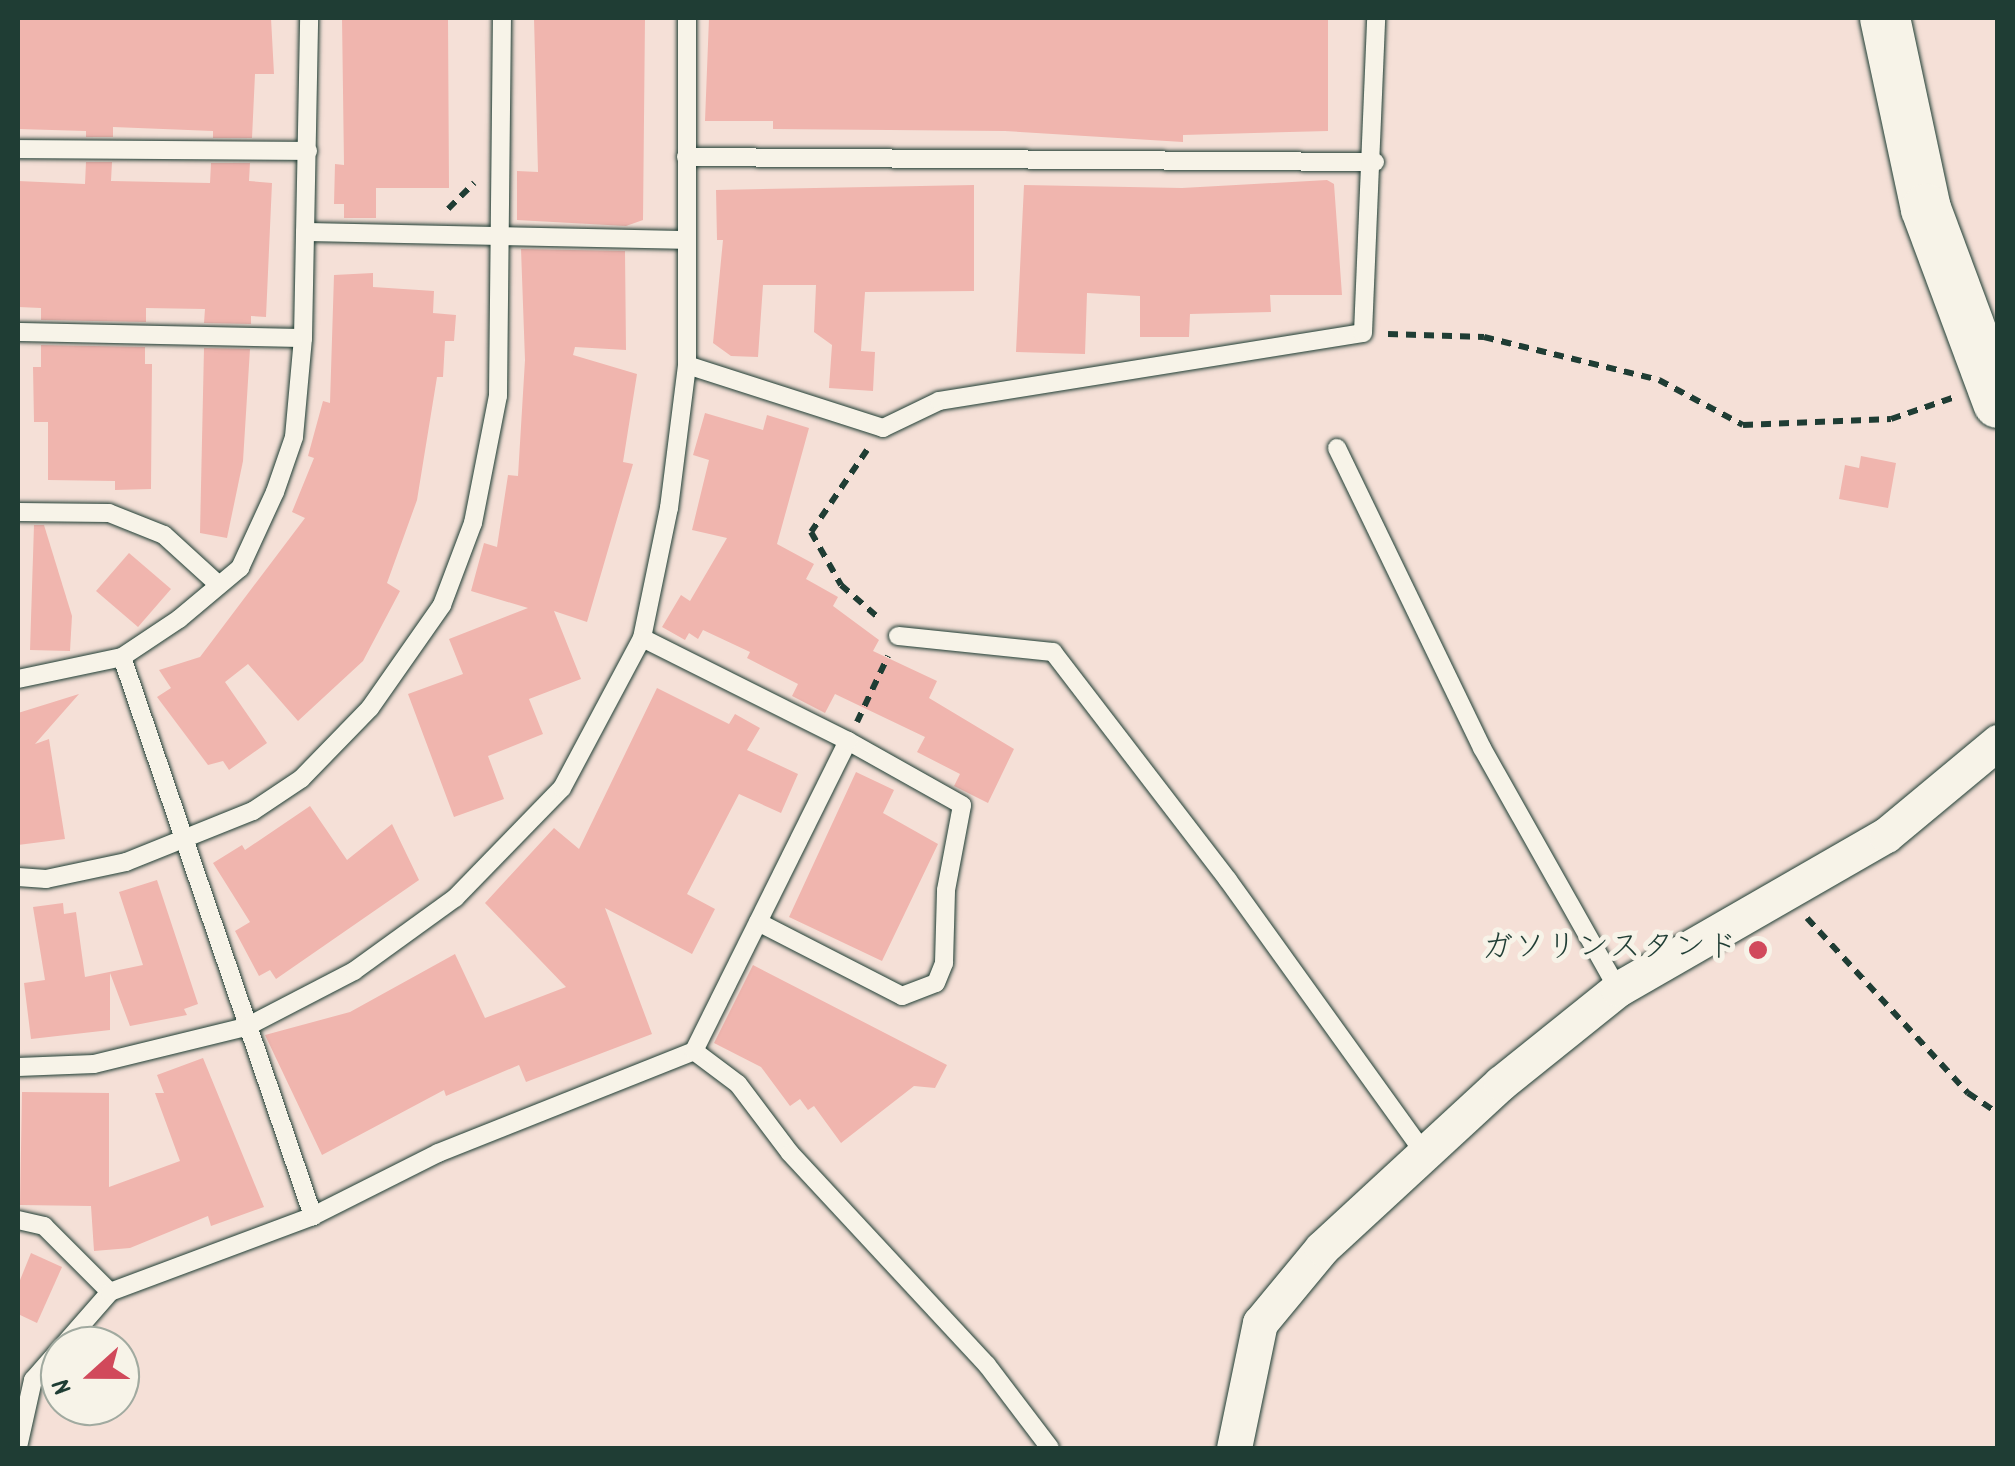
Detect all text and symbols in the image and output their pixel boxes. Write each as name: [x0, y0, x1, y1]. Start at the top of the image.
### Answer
place label: ガソリンスタンド: [1482, 931, 1738, 969]
marker: ガソリンスタンド: [1747, 939, 1769, 961]
north arrow: [40, 1326, 140, 1426]
text: N: [43, 1372, 85, 1400]

